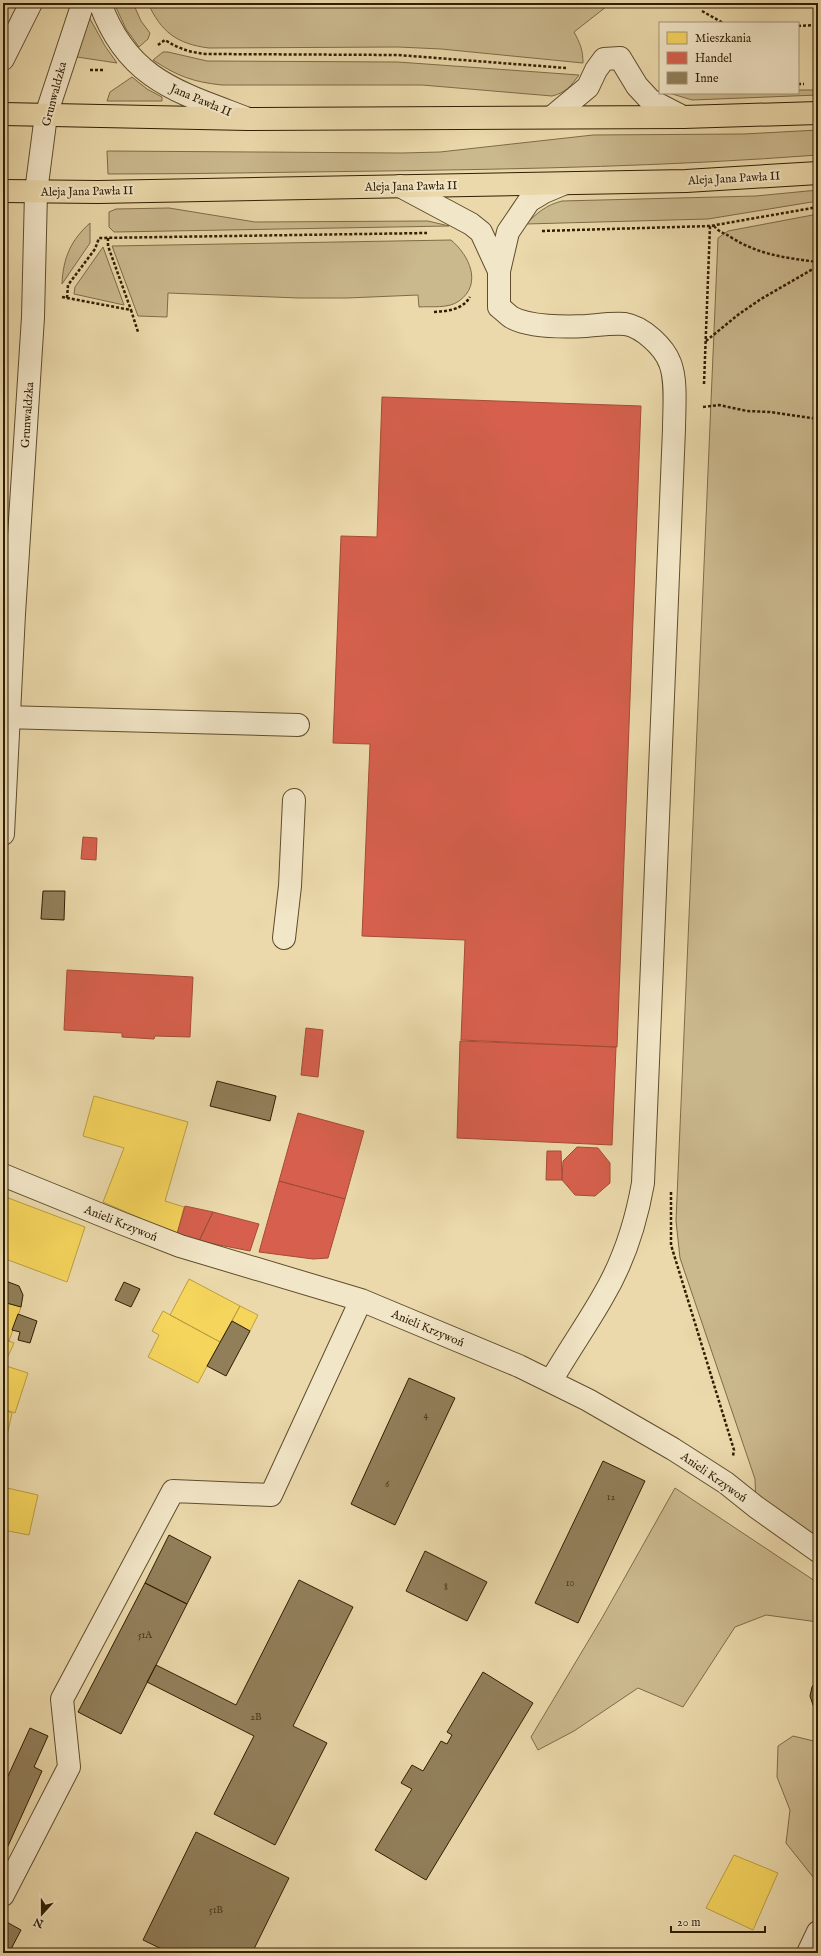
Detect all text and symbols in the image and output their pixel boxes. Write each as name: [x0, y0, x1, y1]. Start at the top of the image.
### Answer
legend: [659, 22, 799, 94]
text: Mieszkania: [695, 31, 752, 46]
text: Handel: [695, 51, 733, 66]
street label: Grunwaldzka: [39, 59, 71, 128]
text: Inne: [695, 71, 719, 86]
street label: Jana Pawła II: [166, 80, 234, 121]
street label: Aleja Jana Pawła II: [686, 169, 781, 189]
street label: Aleja Jana Pawła II: [364, 178, 457, 196]
street label: Aleja Jana Pawła II: [40, 183, 133, 201]
street label: Grunwaldzka: [18, 381, 37, 449]
street label: Anieli Krzywoń: [81, 1202, 160, 1245]
street label: Anieli Krzywoń: [388, 1306, 467, 1351]
house number: 4: [424, 1409, 429, 1422]
street label: Anieli Krzywoń: [677, 1448, 750, 1506]
house number: 6: [385, 1478, 390, 1491]
house number: 12: [607, 1491, 616, 1504]
house number: 10: [566, 1577, 574, 1590]
house number: 8: [444, 1581, 448, 1594]
house number: 51A: [138, 1629, 152, 1642]
house number: 2B: [250, 1711, 262, 1724]
north arrow: [22, 1894, 62, 1934]
house number: 51B: [209, 1904, 223, 1917]
scale bar: [671, 1908, 765, 1934]
text: N: [31, 1914, 47, 1931]
text: 20 m: [677, 1915, 700, 1930]

